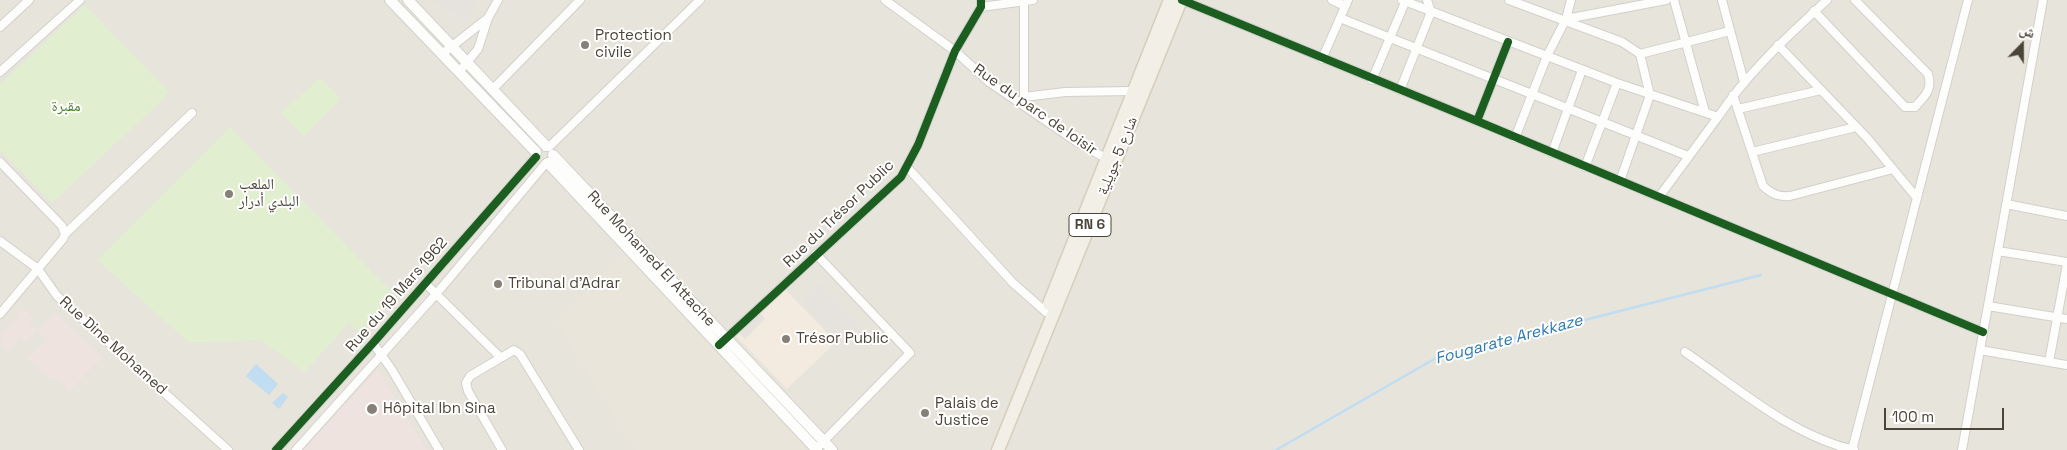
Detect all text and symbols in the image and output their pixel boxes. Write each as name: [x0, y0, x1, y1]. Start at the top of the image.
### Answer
north arrow: [1997, 20, 2047, 70]
text: ش: [2017, 20, 2038, 42]
place label: Protection civile: [595, 27, 672, 62]
marker: Protection civile: [579, 39, 591, 51]
street label: Rue du parc de loisir: [970, 61, 1100, 159]
park label: مقبرة: [51, 98, 81, 116]
street label: شارع 5 جويلية: [1094, 114, 1142, 198]
street label: Rue du Trésor Public: [780, 157, 898, 271]
place label: الملعب البلدي أدرار: [239, 176, 299, 211]
street label: Rue Mohamed El Attache: [583, 187, 719, 331]
marker: الملعب البلدي أدرار: [223, 188, 235, 200]
road number: RN 6: [1069, 214, 1111, 236]
street label: Rue du 19 Mars 1962: [342, 234, 452, 356]
place label: Tribunal d'Adrar: [508, 275, 620, 293]
marker: Tribunal d'Adrar: [492, 278, 504, 290]
street label: Rue Dine Mohamed: [56, 293, 170, 399]
water label: Fougarate Arekkaze: [1433, 311, 1585, 369]
place label: Trésor Public: [796, 330, 889, 348]
marker: Trésor Public: [780, 333, 792, 345]
place label: Palais de Justice: [935, 395, 999, 430]
scale bar: [1887, 398, 2007, 430]
place label: Hôpital Ibn Sina: [383, 400, 496, 418]
marker: Hôpital Ibn Sina: [365, 402, 379, 416]
marker: Palais de Justice: [919, 407, 931, 419]
text: 100 m: [1892, 407, 1934, 426]

